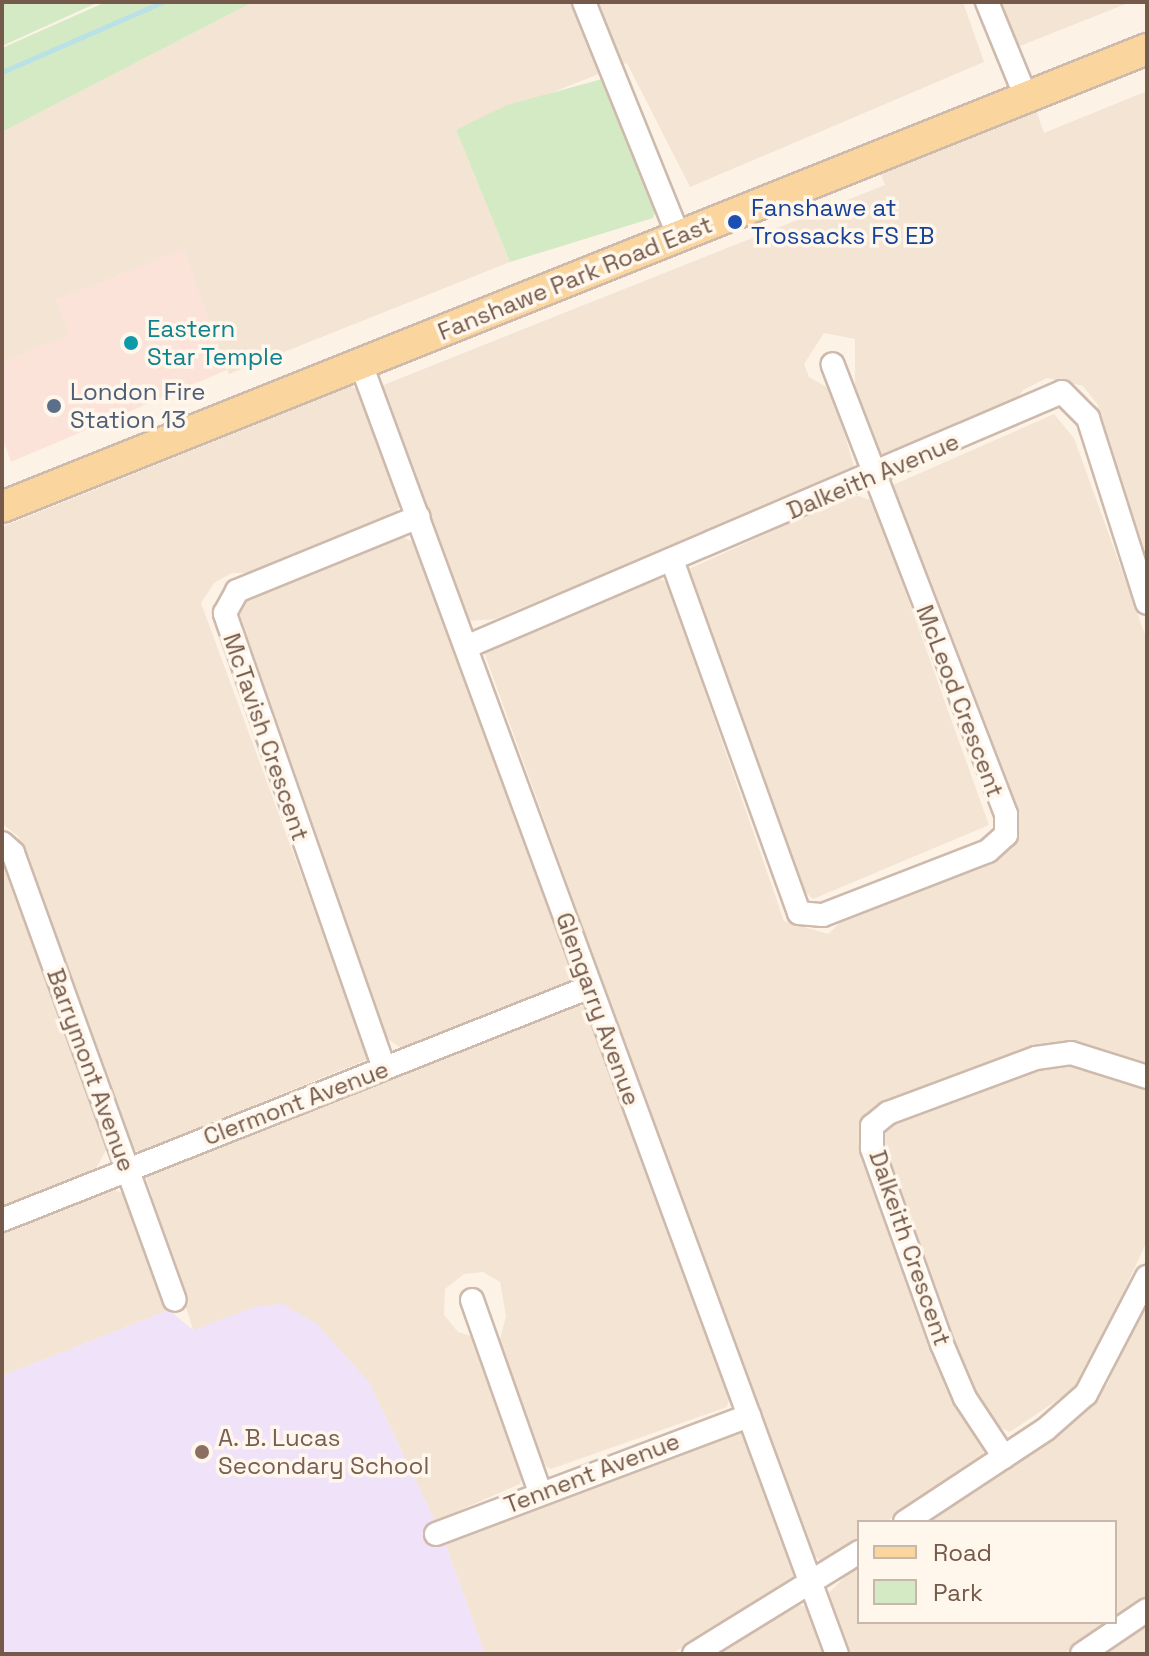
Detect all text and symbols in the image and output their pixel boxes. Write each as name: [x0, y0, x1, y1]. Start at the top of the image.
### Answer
place label: Fanshawe at Trossacks FS EB: [751, 194, 934, 250]
street label: Fanshawe Park Road East: [434, 210, 716, 346]
marker: Fanshawe at Trossacks FS EB: [726, 213, 744, 231]
place label: Eastern Star Temple: [147, 315, 284, 371]
marker: Eastern Star Temple: [122, 334, 140, 352]
place label: London Fire Station 13: [70, 378, 205, 434]
marker: London Fire Station 13: [45, 397, 63, 415]
street label: Dalkeith Avenue: [782, 427, 964, 525]
street label: McLeod Crescent: [910, 601, 1010, 801]
street label: McTavish Crescent: [217, 629, 315, 845]
street label: Glengarry Avenue: [550, 908, 646, 1110]
street label: Barrymont Avenue: [41, 964, 141, 1176]
street label: Clermont Avenue: [199, 1054, 393, 1152]
street label: Dalkeith Crescent: [863, 1147, 957, 1349]
place label: A. B. Lucas Secondary School: [218, 1424, 429, 1480]
street label: Tennent Avenue: [500, 1426, 684, 1520]
marker: A. B. Lucas Secondary School: [193, 1443, 211, 1461]
legend: [857, 1520, 1117, 1624]
text: Road: [933, 1537, 992, 1568]
text: Park: [933, 1577, 983, 1608]

